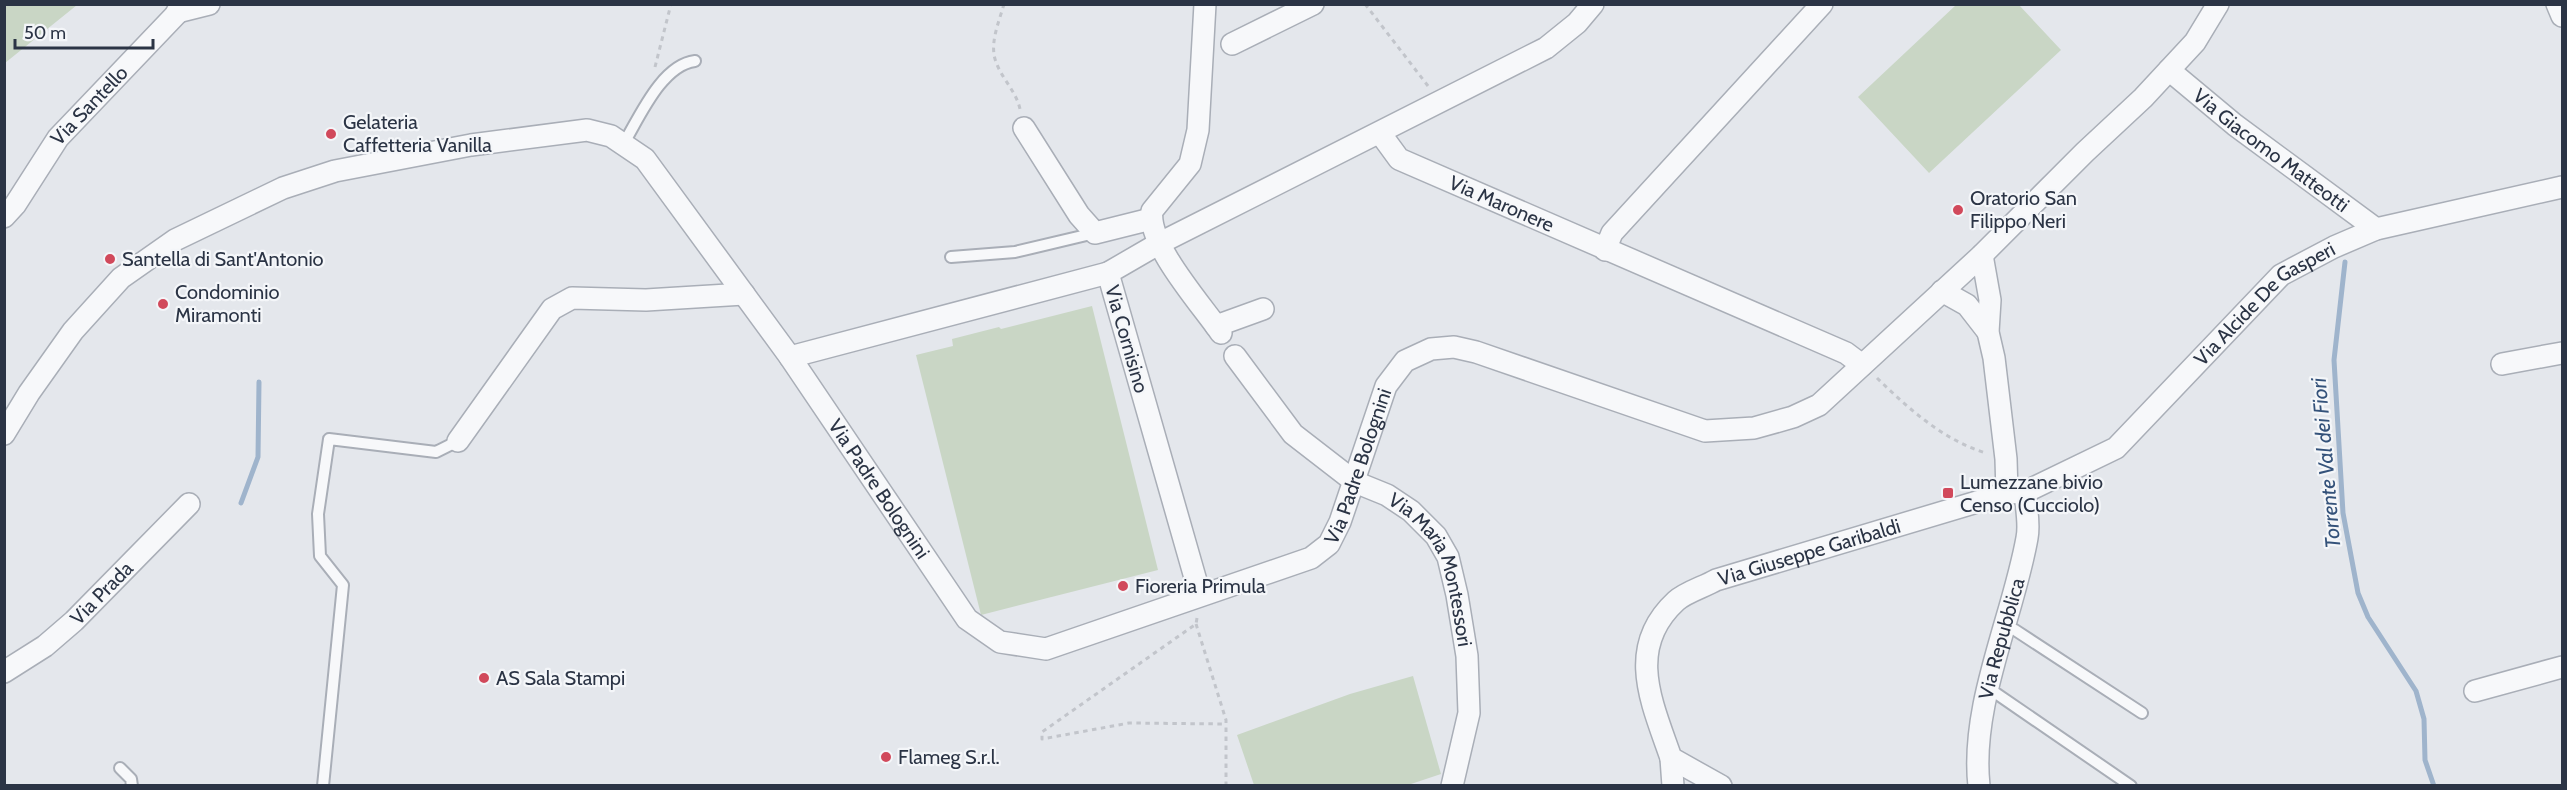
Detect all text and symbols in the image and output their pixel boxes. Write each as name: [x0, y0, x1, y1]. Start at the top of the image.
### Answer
scale bar: [15, 12, 153, 50]
text: 50 m: [24, 22, 66, 44]
street label: Via Santello: [46, 61, 133, 150]
street label: Via Giacomo Matteotti: [2188, 83, 2354, 217]
place label: Gelateria Caffetteria Vanilla: [343, 110, 492, 157]
marker: Gelateria Caffetteria Vanilla: [324, 127, 338, 141]
street label: Via Maronere: [1445, 170, 1558, 237]
place label: Oratorio San Filippo Neri: [1970, 186, 2077, 233]
marker: Oratorio San Filippo Neri: [1951, 203, 1965, 217]
street label: Via Alcide De Gasperi: [2189, 237, 2339, 371]
place label: Santella di Sant'Antonio: [122, 247, 324, 271]
marker: Santella di Sant'Antonio: [103, 252, 117, 266]
place label: Condominio Miramonti: [175, 280, 280, 327]
street label: Via Cornisino: [1100, 282, 1154, 396]
marker: Condominio Miramonti: [156, 297, 170, 311]
water label: Torrente Val dei Fiori: [2306, 376, 2345, 549]
street label: Via Padre Bolognini: [1319, 385, 1396, 548]
street label: Via Padre Bolognini: [823, 414, 935, 563]
place label: Lumezzane bivio Censo (Cucciolo): [1960, 470, 2103, 517]
marker: Lumezzane bivio Censo (Cucciolo): [1941, 486, 1955, 500]
street label: Via Maria Montessori: [1384, 487, 1477, 648]
street label: Via Giuseppe Garibaldi: [1715, 514, 1903, 591]
street label: Via Prada: [65, 556, 138, 630]
place label: Fioreria Primula: [1135, 574, 1266, 598]
street label: Via Repubblica: [1973, 575, 2030, 702]
marker: Fioreria Primula: [1116, 579, 1130, 593]
place label: AS Sala Stampi: [496, 666, 625, 690]
marker: AS Sala Stampi: [477, 671, 491, 685]
place label: Flameg S.r.l.: [898, 745, 1000, 769]
marker: Flameg S.r.l.: [879, 750, 893, 764]

